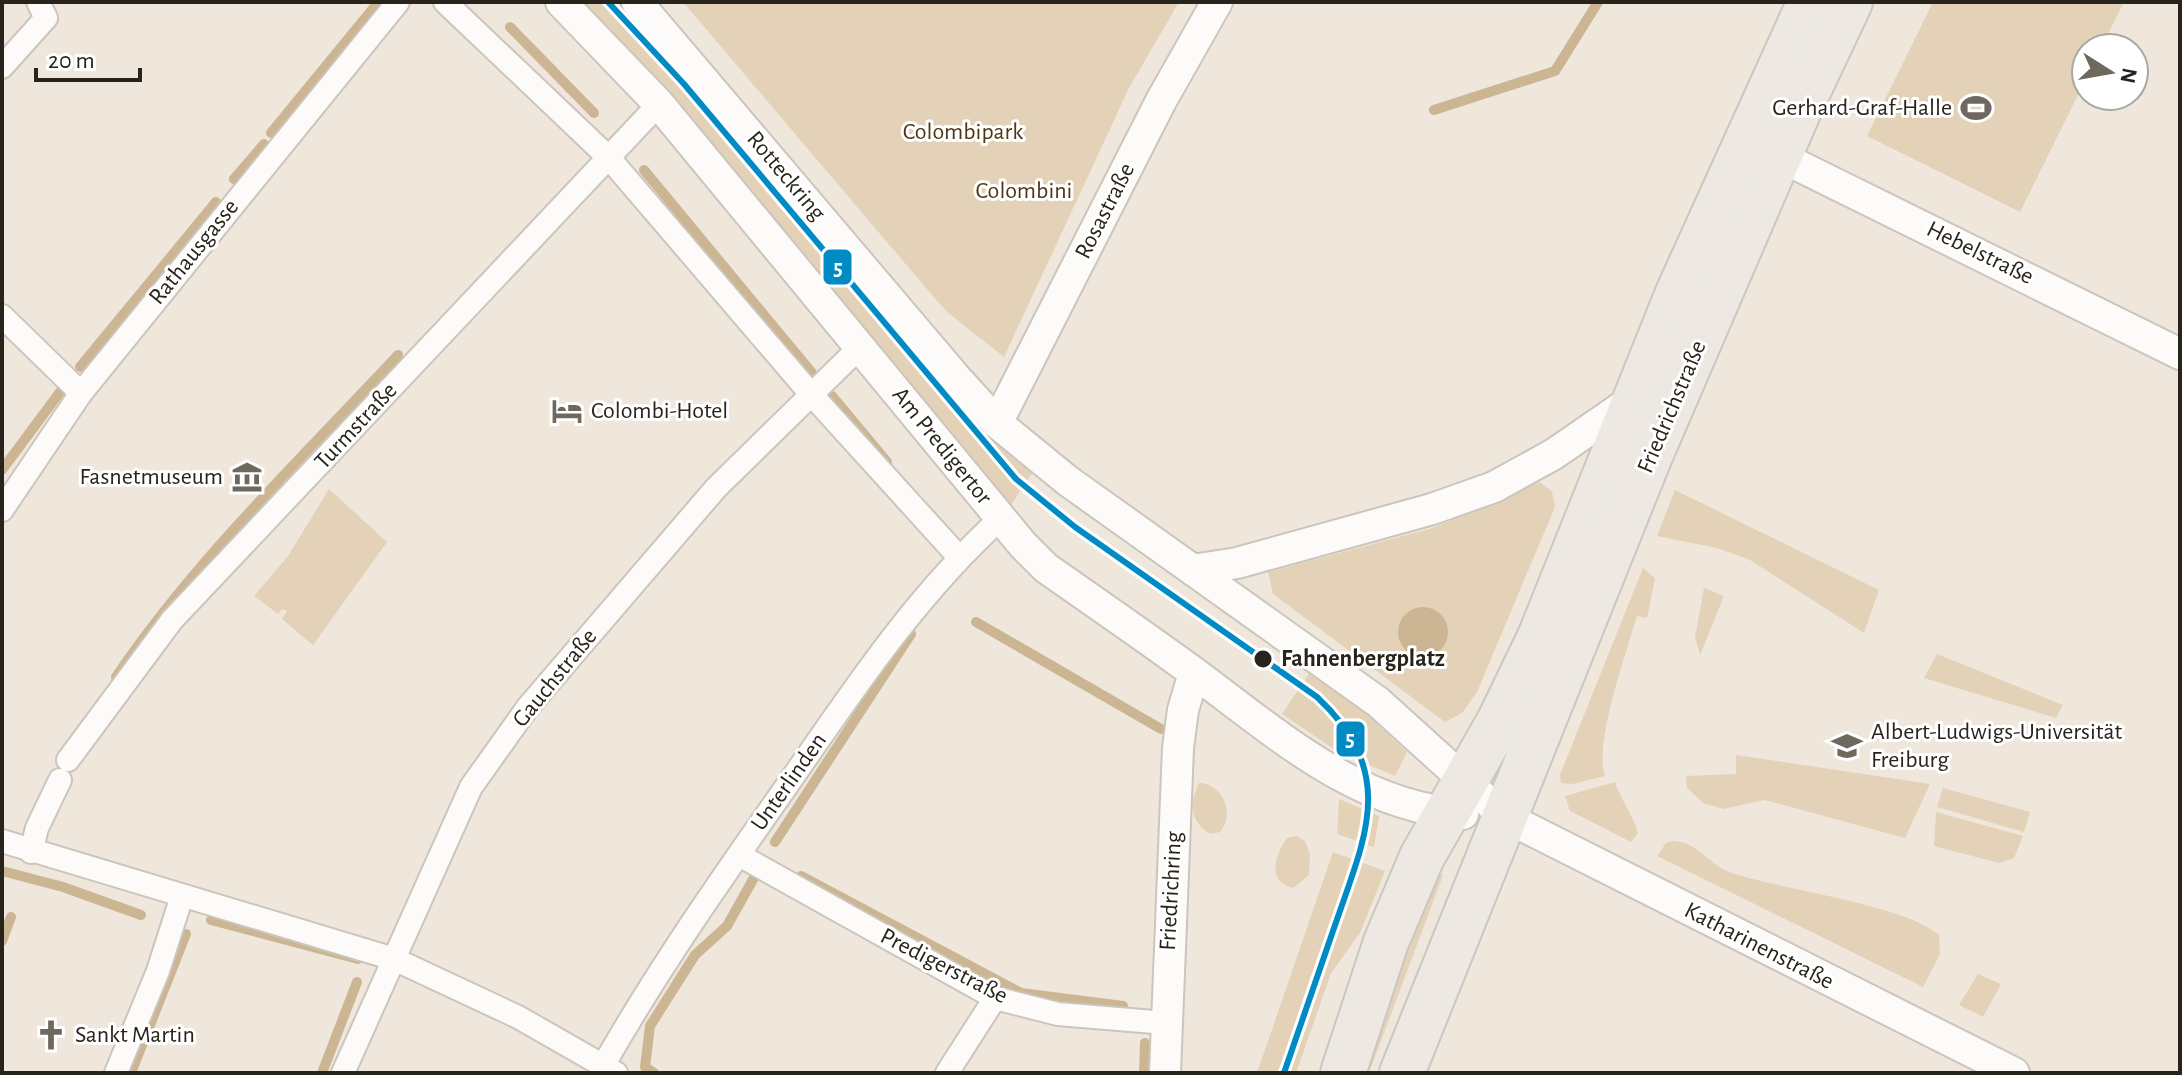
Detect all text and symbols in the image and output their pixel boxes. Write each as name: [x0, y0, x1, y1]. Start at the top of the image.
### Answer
scale bar: [36, 32, 140, 82]
north arrow: [2070, 32, 2150, 112]
text: 20 m: [48, 49, 95, 73]
text: N: [2116, 66, 2141, 85]
sports icon: Gerhard-Graf-Halle: [1959, 91, 1993, 125]
place label: Gerhard-Graf-Halle: [1772, 96, 1952, 120]
park label: Colombipark: [903, 120, 1023, 144]
street label: Rotteckring: [742, 127, 830, 225]
street label: Rosastraße: [1071, 159, 1139, 263]
park label: Colombini: [976, 179, 1072, 203]
street label: Rathausgasse: [145, 195, 243, 309]
street label: Hebelstraße: [1923, 217, 2037, 289]
line badge: 5: [822, 248, 853, 286]
text: 5: [833, 257, 843, 279]
street label: Friedrichstraße: [1633, 337, 1711, 477]
street label: Turmstraße: [310, 378, 402, 474]
street label: Am Predigertor: [888, 383, 997, 509]
hotel icon: Colombi-Hotel: [550, 394, 584, 428]
place label: Colombi-Hotel: [591, 399, 728, 423]
museum icon: Fasnetmuseum: [230, 460, 264, 494]
place label: Fasnetmuseum: [80, 465, 223, 489]
street label: Gauchstraße: [508, 624, 602, 732]
place label: Fahnenbergplatz: [1281, 647, 1445, 671]
marker: Fahnenbergplatz: [1252, 648, 1274, 670]
line badge: 5: [1335, 720, 1366, 758]
place label: Albert-Ludwigs-Universität Freiburg: [1871, 720, 2122, 772]
text: 5: [1345, 728, 1355, 750]
street label: Unterlinden: [747, 729, 831, 835]
school or university icon: Albert-Ludwigs-Universität Freiburg: [1830, 729, 1864, 763]
street label: Friedrichring: [1156, 831, 1186, 951]
street label: Katharinenstraße: [1681, 898, 1837, 994]
street label: Predigerstraße: [877, 924, 1011, 1008]
church icon: Sankt Martin: [34, 1018, 68, 1052]
place label: Sankt Martin: [75, 1023, 195, 1047]

